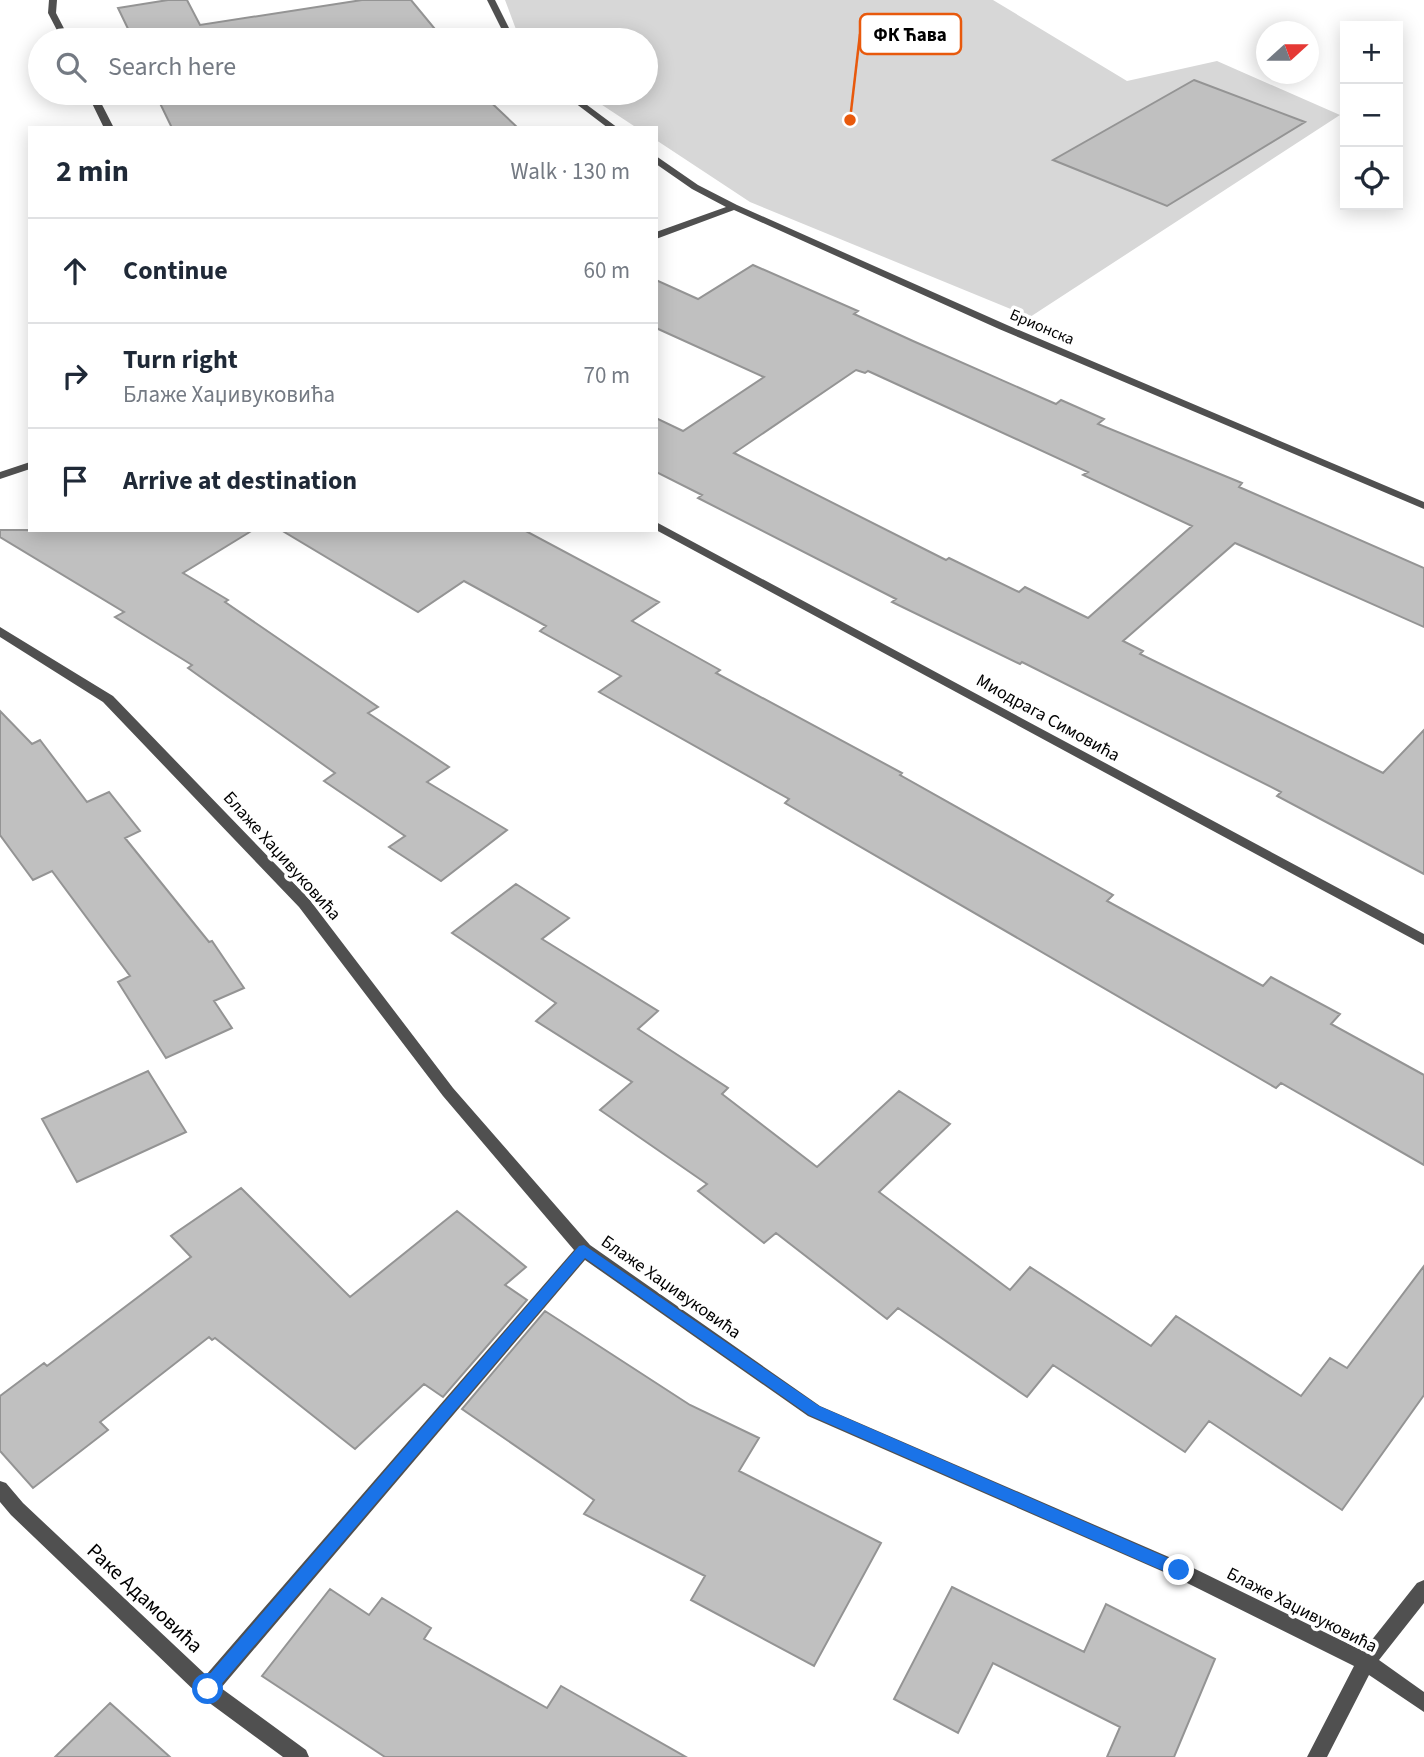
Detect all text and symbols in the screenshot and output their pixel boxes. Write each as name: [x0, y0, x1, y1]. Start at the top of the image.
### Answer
callout: ФК Ћава: [860, 14, 961, 54]
north arrow: [1256, 21, 1319, 84]
map controls: [1340, 21, 1403, 210]
button: +: [1340, 21, 1403, 84]
text: ФК Ћава: [873, 22, 947, 49]
search box: [28, 28, 658, 105]
icon: search: [52, 48, 90, 86]
text: Search here: [108, 48, 236, 85]
button: −: [1340, 84, 1403, 147]
button: locate: [1340, 147, 1403, 210]
text: 2 min: [56, 150, 129, 193]
text: Walk · 130 m: [511, 155, 630, 188]
icon: ahead: [56, 252, 94, 290]
text: Continue: [123, 252, 228, 289]
text: 60 m: [583, 254, 630, 287]
street label: Брионска: [1006, 304, 1078, 350]
text: Turn right: [123, 341, 238, 378]
icon: right: [56, 357, 94, 395]
text: 70 m: [583, 359, 630, 392]
text: Блаже Хаџивуковића: [123, 378, 335, 411]
icon: arrive: [56, 462, 94, 500]
text: Arrive at destination: [123, 462, 357, 499]
street label: Миодрага Симовића: [972, 668, 1124, 768]
street label: Блаже Хаџивуковића: [217, 786, 347, 926]
street label: Блаже Хаџивуковића: [596, 1229, 746, 1345]
street label: Раке Адамовића: [80, 1536, 210, 1660]
route end: [1163, 1554, 1194, 1585]
street label: Блаже Хаџивуковића: [1222, 1561, 1382, 1659]
route start: [192, 1673, 223, 1704]

